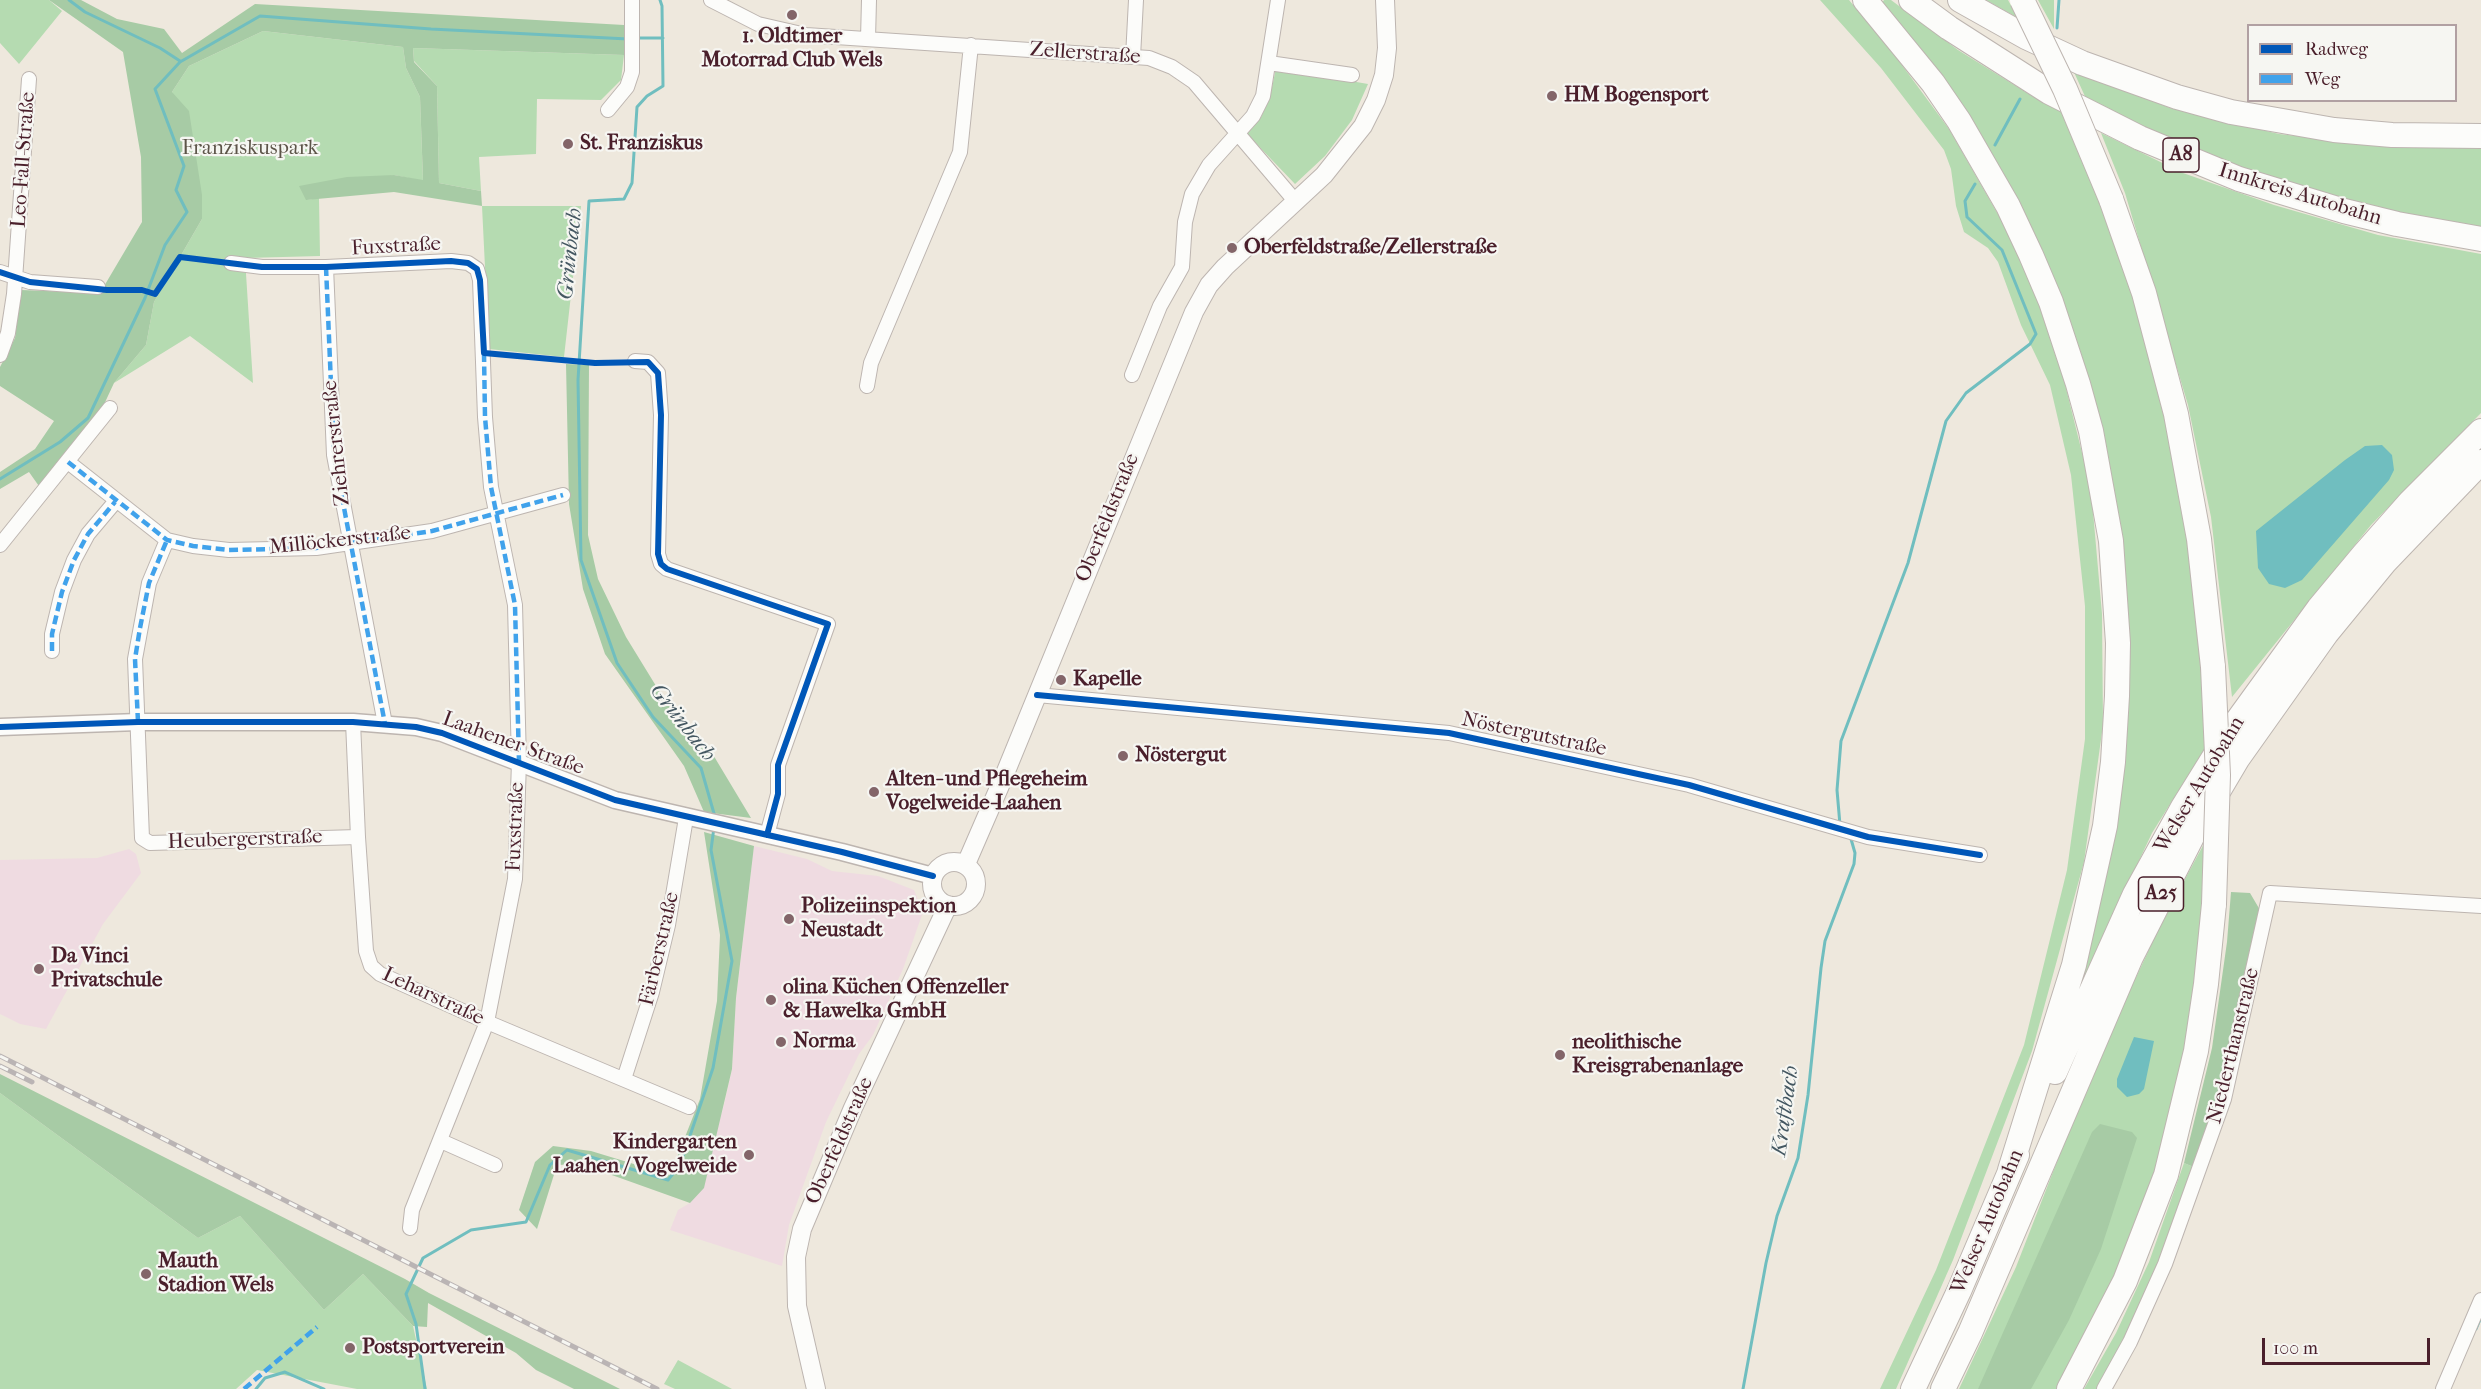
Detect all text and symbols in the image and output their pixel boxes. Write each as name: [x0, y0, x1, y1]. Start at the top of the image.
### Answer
marker: 1. Oldtimer Motorrad Club Wels: [785, 8, 799, 22]
place label: 1. Oldtimer Motorrad Club Wels: [701, 24, 883, 74]
legend: [2247, 24, 2457, 102]
street label: Zellerstraße: [1029, 38, 1141, 70]
text: Radweg: [2305, 39, 2368, 60]
text: Weg: [2305, 69, 2340, 90]
place label: HM Bogensport: [1564, 83, 1709, 109]
marker: HM Bogensport: [1545, 89, 1559, 103]
street label: Leo-Fall-Straße: [7, 91, 41, 229]
place label: St. Franziskus: [580, 131, 703, 157]
park label: Franziskuspark: [182, 136, 318, 162]
marker: St. Franziskus: [561, 137, 575, 151]
road number: A8: [2163, 138, 2199, 172]
street label: Innkreis Autobahn: [2215, 158, 2385, 232]
water label: Grünbach: [553, 207, 589, 301]
street label: Fuxstraße: [350, 232, 442, 262]
place label: Oberfeldstraße/Zellerstraße: [1244, 235, 1497, 261]
marker: Oberfeldstraße/Zellerstraße: [1225, 241, 1239, 255]
street label: Ziehrerstraße: [318, 379, 356, 507]
street label: Oberfeldstraße: [1071, 450, 1145, 586]
street label: Millöckerstraße: [268, 521, 412, 561]
place label: Kapelle: [1073, 667, 1142, 693]
marker: Kapelle: [1054, 673, 1068, 687]
water label: Grünbach: [643, 679, 721, 767]
street label: Laahener Straße: [439, 707, 587, 781]
street label: Nöstergutstraße: [1459, 707, 1609, 763]
street label: Welser Autobahn: [2149, 712, 2251, 858]
place label: Nöstergut: [1135, 743, 1227, 769]
marker: Nöstergut: [1116, 749, 1130, 763]
place label: Alten- und Pflegeheim Vogelweide-Laahen: [886, 767, 1088, 817]
street label: Fuxstraße: [502, 782, 530, 872]
marker: Alten- und Pflegeheim Vogelweide-Laahen: [867, 785, 881, 799]
street label: Heubergerstraße: [167, 825, 323, 855]
road number: A25: [2138, 877, 2184, 911]
street label: Färberstraße: [635, 890, 685, 1008]
place label: Polizeiinspektion Neustadt: [801, 894, 956, 944]
marker: Polizeiinspektion Neustadt: [782, 912, 796, 926]
place label: Da Vinci Privatschule: [51, 944, 162, 994]
marker: Da Vinci Privatschule: [32, 962, 46, 976]
street label: Leharstraße: [378, 962, 488, 1032]
street label: Niederthanstraße: [2202, 965, 2266, 1127]
place label: olina Küchen Offenzeller & Hawelka GmbH: [783, 975, 1008, 1025]
marker: olina Küchen Offenzeller & Hawelka GmbH: [764, 993, 778, 1007]
place label: Norma: [793, 1029, 855, 1055]
place label: neolithische Kreisgrabenanlage: [1572, 1030, 1743, 1080]
marker: Norma: [774, 1035, 788, 1049]
marker: neolithische Kreisgrabenanlage: [1553, 1048, 1567, 1062]
water label: Kraftbach: [1767, 1064, 1805, 1158]
street label: Oberfeldstraße: [801, 1073, 879, 1209]
place label: Kindergarten Laahen / Vogelweide: [553, 1130, 737, 1180]
street label: Welser Autobahn: [1946, 1146, 2030, 1298]
marker: Kindergarten Laahen / Vogelweide: [742, 1148, 756, 1162]
place label: Mauth Stadion Wels: [158, 1249, 274, 1299]
marker: Mauth Stadion Wels: [139, 1267, 153, 1281]
scale bar: [2265, 1326, 2433, 1364]
place label: Postsportverein: [362, 1335, 504, 1361]
text: 100 m: [2273, 1338, 2318, 1359]
marker: Postsportverein: [343, 1341, 357, 1355]

